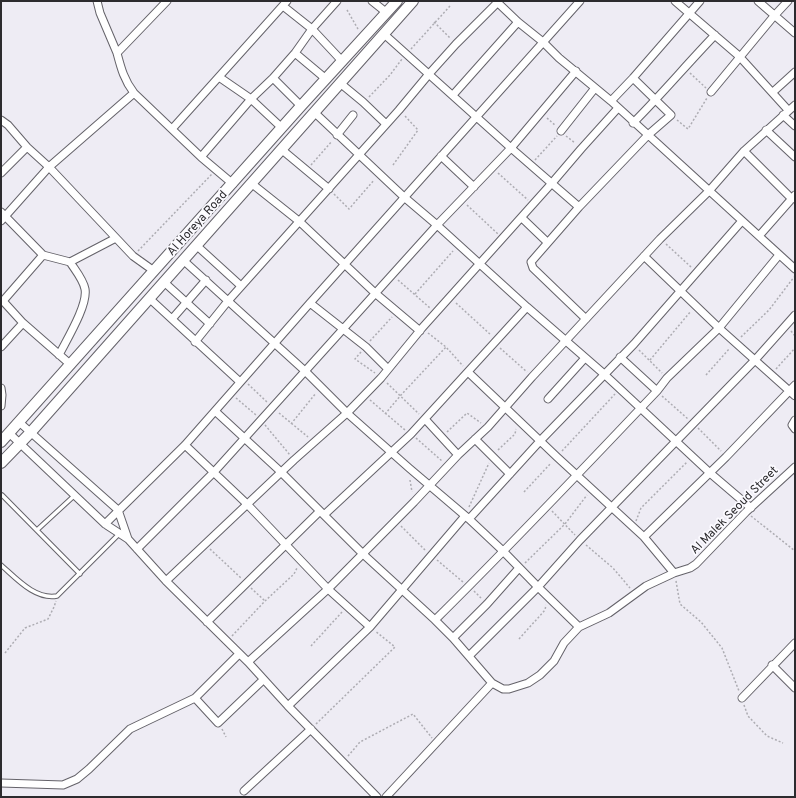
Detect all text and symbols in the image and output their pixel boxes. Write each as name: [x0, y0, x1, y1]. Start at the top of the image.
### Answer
street label: Al Horeya Road: [165, 188, 231, 260]
street label: Al Malek Seoud Street: [688, 464, 782, 558]

